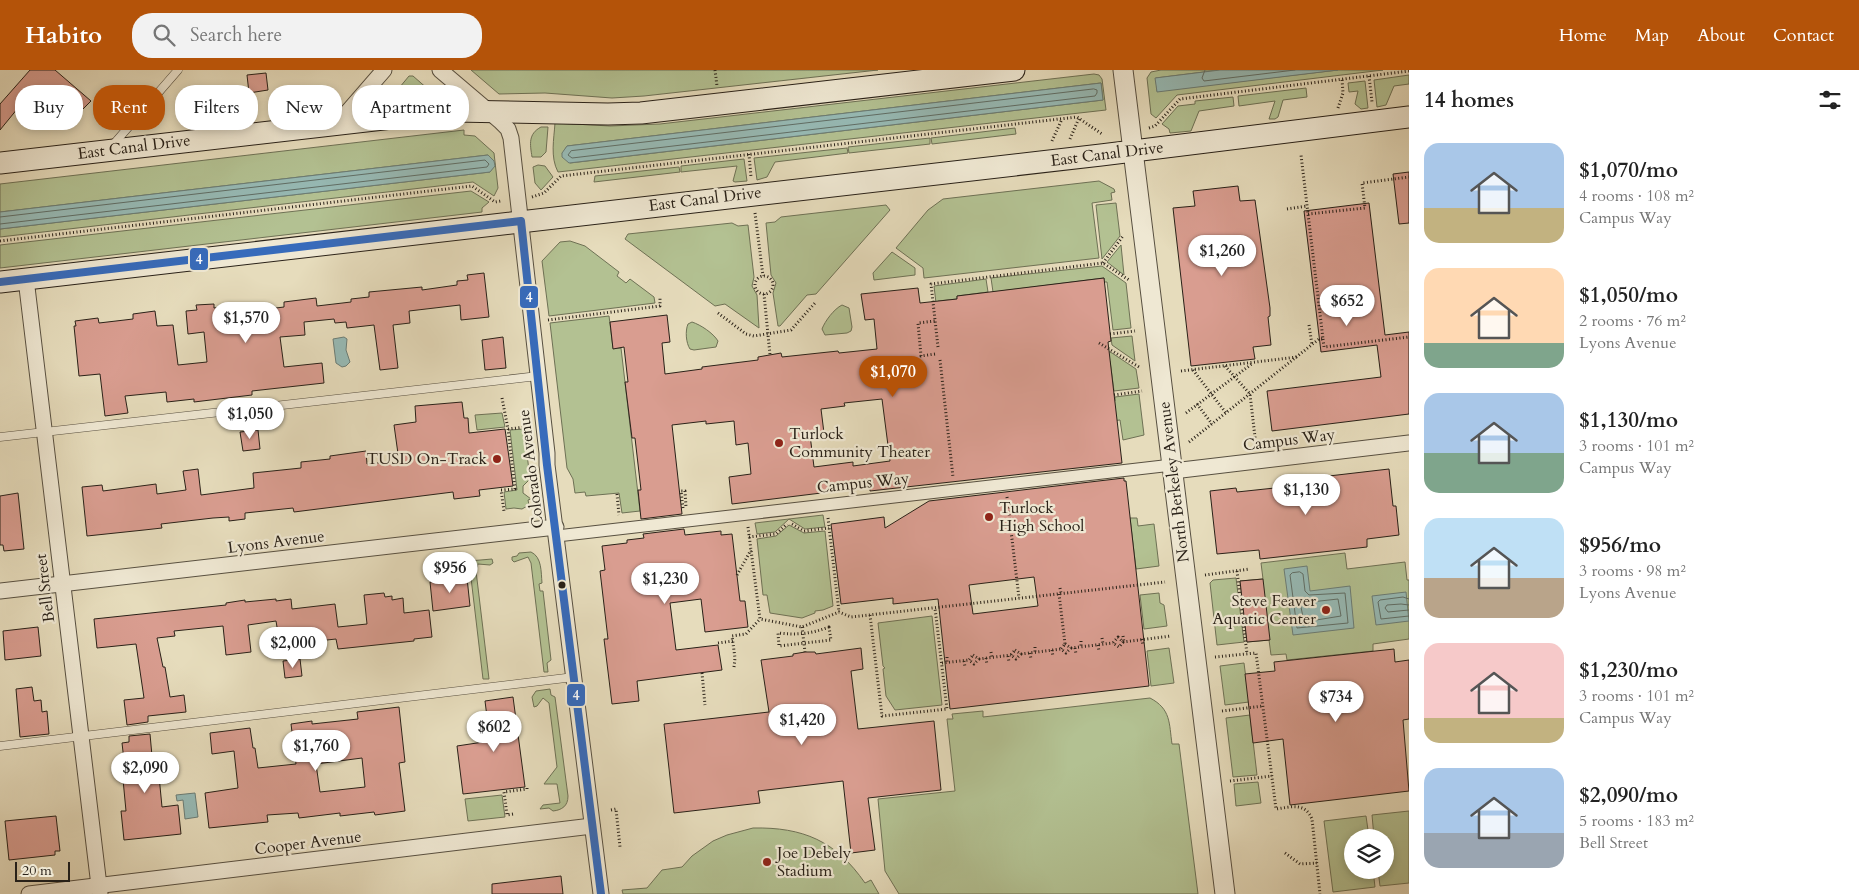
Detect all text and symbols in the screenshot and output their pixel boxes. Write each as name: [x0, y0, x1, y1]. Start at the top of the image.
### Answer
search box: [132, 13, 482, 58]
text: Habito: [25, 19, 102, 52]
icon: search: [150, 21, 178, 49]
text: Search here: [190, 22, 282, 48]
text: Home: [1559, 23, 1607, 48]
text: Map: [1635, 23, 1669, 48]
text: About: [1697, 23, 1745, 48]
text: Contact: [1773, 23, 1834, 48]
chip: Buy: [15, 85, 83, 130]
chip: Rent: [93, 85, 165, 130]
chip: Filters: [175, 85, 258, 130]
chip: New: [268, 85, 342, 130]
chip: Apartment: [352, 85, 469, 130]
text: 14 homes: [1424, 86, 1514, 115]
icon: filters: [1816, 86, 1844, 114]
street label: East Canal Drive: [76, 129, 192, 165]
street label: East Canal Drive: [1049, 136, 1165, 172]
text: $1,070/mo: [1579, 156, 1678, 185]
icon: home: [1464, 163, 1524, 223]
street label: East Canal Drive: [647, 181, 763, 217]
text: 4 rooms · 108 m²: [1579, 185, 1694, 207]
text: Campus Way: [1579, 207, 1672, 229]
pin: $1,260: [1181, 234, 1263, 277]
text: $1,260: [1199, 240, 1245, 262]
line badge: 4: [189, 247, 209, 271]
text: 4: [195, 250, 203, 269]
text: $1,050/mo: [1579, 281, 1678, 310]
pin: $652: [1317, 284, 1377, 327]
line badge: 4: [519, 285, 539, 309]
text: 4: [525, 288, 533, 307]
icon: home: [1464, 288, 1524, 348]
text: $652: [1331, 290, 1363, 312]
pin: $1,570: [205, 302, 287, 344]
text: $1,570: [223, 307, 269, 329]
text: 2 rooms · 76 m²: [1579, 310, 1686, 332]
text: Lyons Avenue: [1579, 332, 1676, 354]
pin: $1,070: [852, 356, 934, 398]
text: $1,070: [870, 361, 916, 383]
pin: $1,050: [209, 398, 291, 440]
street label: North Berkeley Avenue: [1153, 400, 1195, 564]
text: $1,050: [227, 403, 273, 425]
text: $1,130/mo: [1579, 406, 1678, 435]
street label: Colorado Avenue: [513, 408, 549, 530]
icon: home: [1464, 413, 1524, 473]
place label: Turlock Community Theater: [789, 423, 930, 463]
street label: Campus Way: [1242, 423, 1337, 457]
text: 3 rooms · 101 m²: [1579, 435, 1694, 457]
marker: Turlock Community Theater: [773, 437, 785, 449]
place label: TUSD On-Track: [366, 448, 487, 470]
marker: TUSD On-Track: [491, 453, 503, 465]
text: Campus Way: [1579, 457, 1672, 479]
street label: Campus Way: [816, 467, 911, 499]
pin: $1,130: [1265, 474, 1347, 516]
text: $1,130: [1283, 479, 1329, 501]
place label: Turlock High School: [999, 497, 1084, 537]
marker: Turlock High School: [983, 511, 995, 523]
street label: Lyons Avenue: [226, 525, 326, 559]
text: $956/mo: [1579, 531, 1661, 560]
icon: home: [1464, 538, 1524, 598]
street label: Bell Street: [30, 552, 60, 624]
pin: $956: [420, 552, 480, 594]
text: $956: [434, 557, 466, 579]
text: 3 rooms · 98 m²: [1579, 560, 1686, 582]
pin: $1,230: [624, 562, 706, 605]
text: $1,230: [642, 568, 688, 590]
unlabelled marker: [557, 580, 567, 590]
text: Lyons Avenue: [1579, 582, 1676, 604]
place label: Steve Feaver Aquatic Center: [1212, 590, 1316, 630]
marker: Steve Feaver Aquatic Center: [1320, 604, 1332, 616]
pin: $2,000: [252, 626, 334, 669]
text: $2,000: [270, 632, 316, 654]
text: $1,230/mo: [1579, 656, 1678, 685]
icon: home: [1464, 663, 1524, 723]
pin: $734: [1306, 680, 1366, 723]
line badge: 4: [566, 683, 586, 707]
text: 3 rooms · 101 m²: [1579, 685, 1694, 707]
text: 4: [572, 686, 580, 705]
text: $734: [1320, 686, 1352, 708]
pin: $1,420: [761, 704, 843, 746]
text: Campus Way: [1579, 707, 1672, 729]
text: $1,420: [779, 709, 825, 731]
pin: $602: [464, 710, 524, 753]
text: $602: [478, 716, 510, 738]
pin: $1,760: [275, 730, 357, 772]
text: $1,760: [293, 735, 339, 757]
pin: $2,090: [104, 752, 186, 794]
text: $2,090: [122, 757, 168, 779]
text: $2,090/mo: [1579, 781, 1678, 810]
icon: home: [1464, 788, 1524, 848]
text: 5 rooms · 183 m²: [1579, 810, 1694, 832]
street label: Cooper Avenue: [253, 826, 363, 860]
map controls: [1344, 829, 1394, 879]
button: layers: [1344, 829, 1394, 879]
text: Bell Street: [1579, 832, 1648, 854]
place label: Joe Debely Stadium: [775, 842, 852, 882]
marker: Joe Debely Stadium: [761, 856, 773, 868]
scale bar: [15, 859, 70, 882]
text: 20 m: [22, 861, 52, 880]

